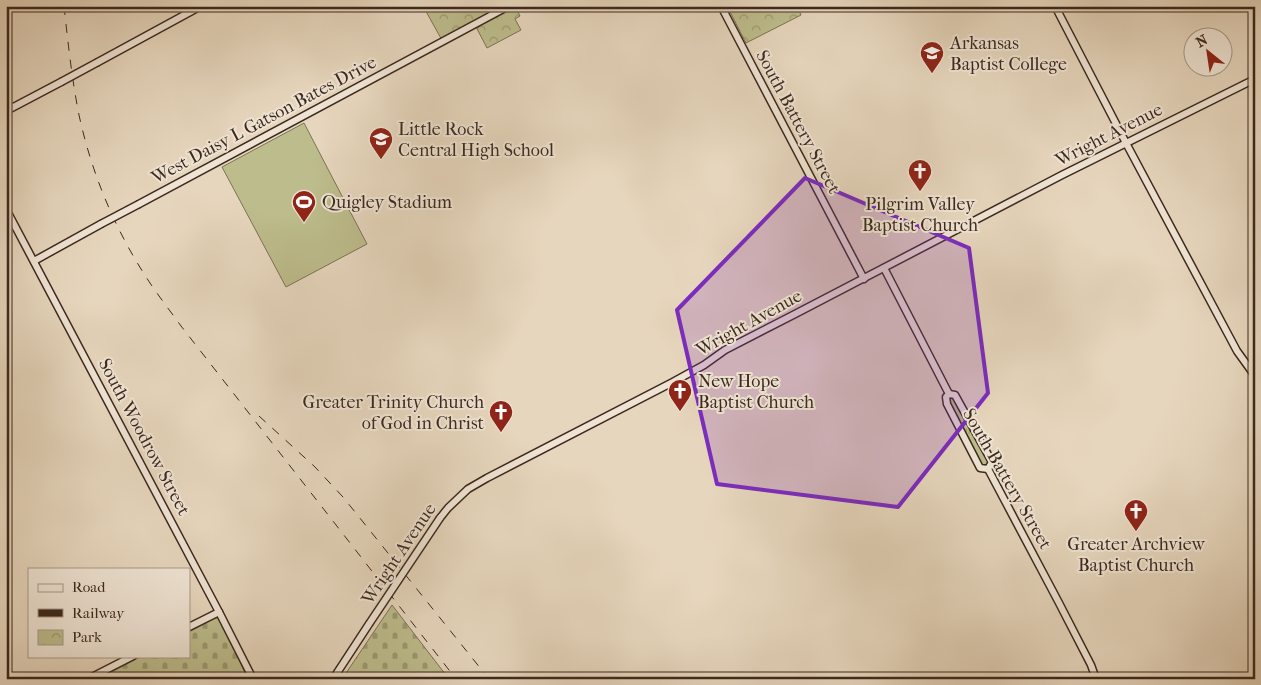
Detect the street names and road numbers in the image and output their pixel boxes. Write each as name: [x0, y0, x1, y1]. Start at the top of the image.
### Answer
street label: South Battery Street: [751, 47, 845, 198]
street label: West Daisy L Gatson Bates Drive: [147, 52, 380, 189]
street label: Wright Avenue: [1051, 99, 1166, 171]
street label: Wright Avenue: [692, 285, 806, 361]
street label: South Woodrow Street: [94, 355, 194, 519]
street label: South Battery Street: [958, 405, 1056, 554]
street label: Wright Avenue: [357, 499, 441, 609]

